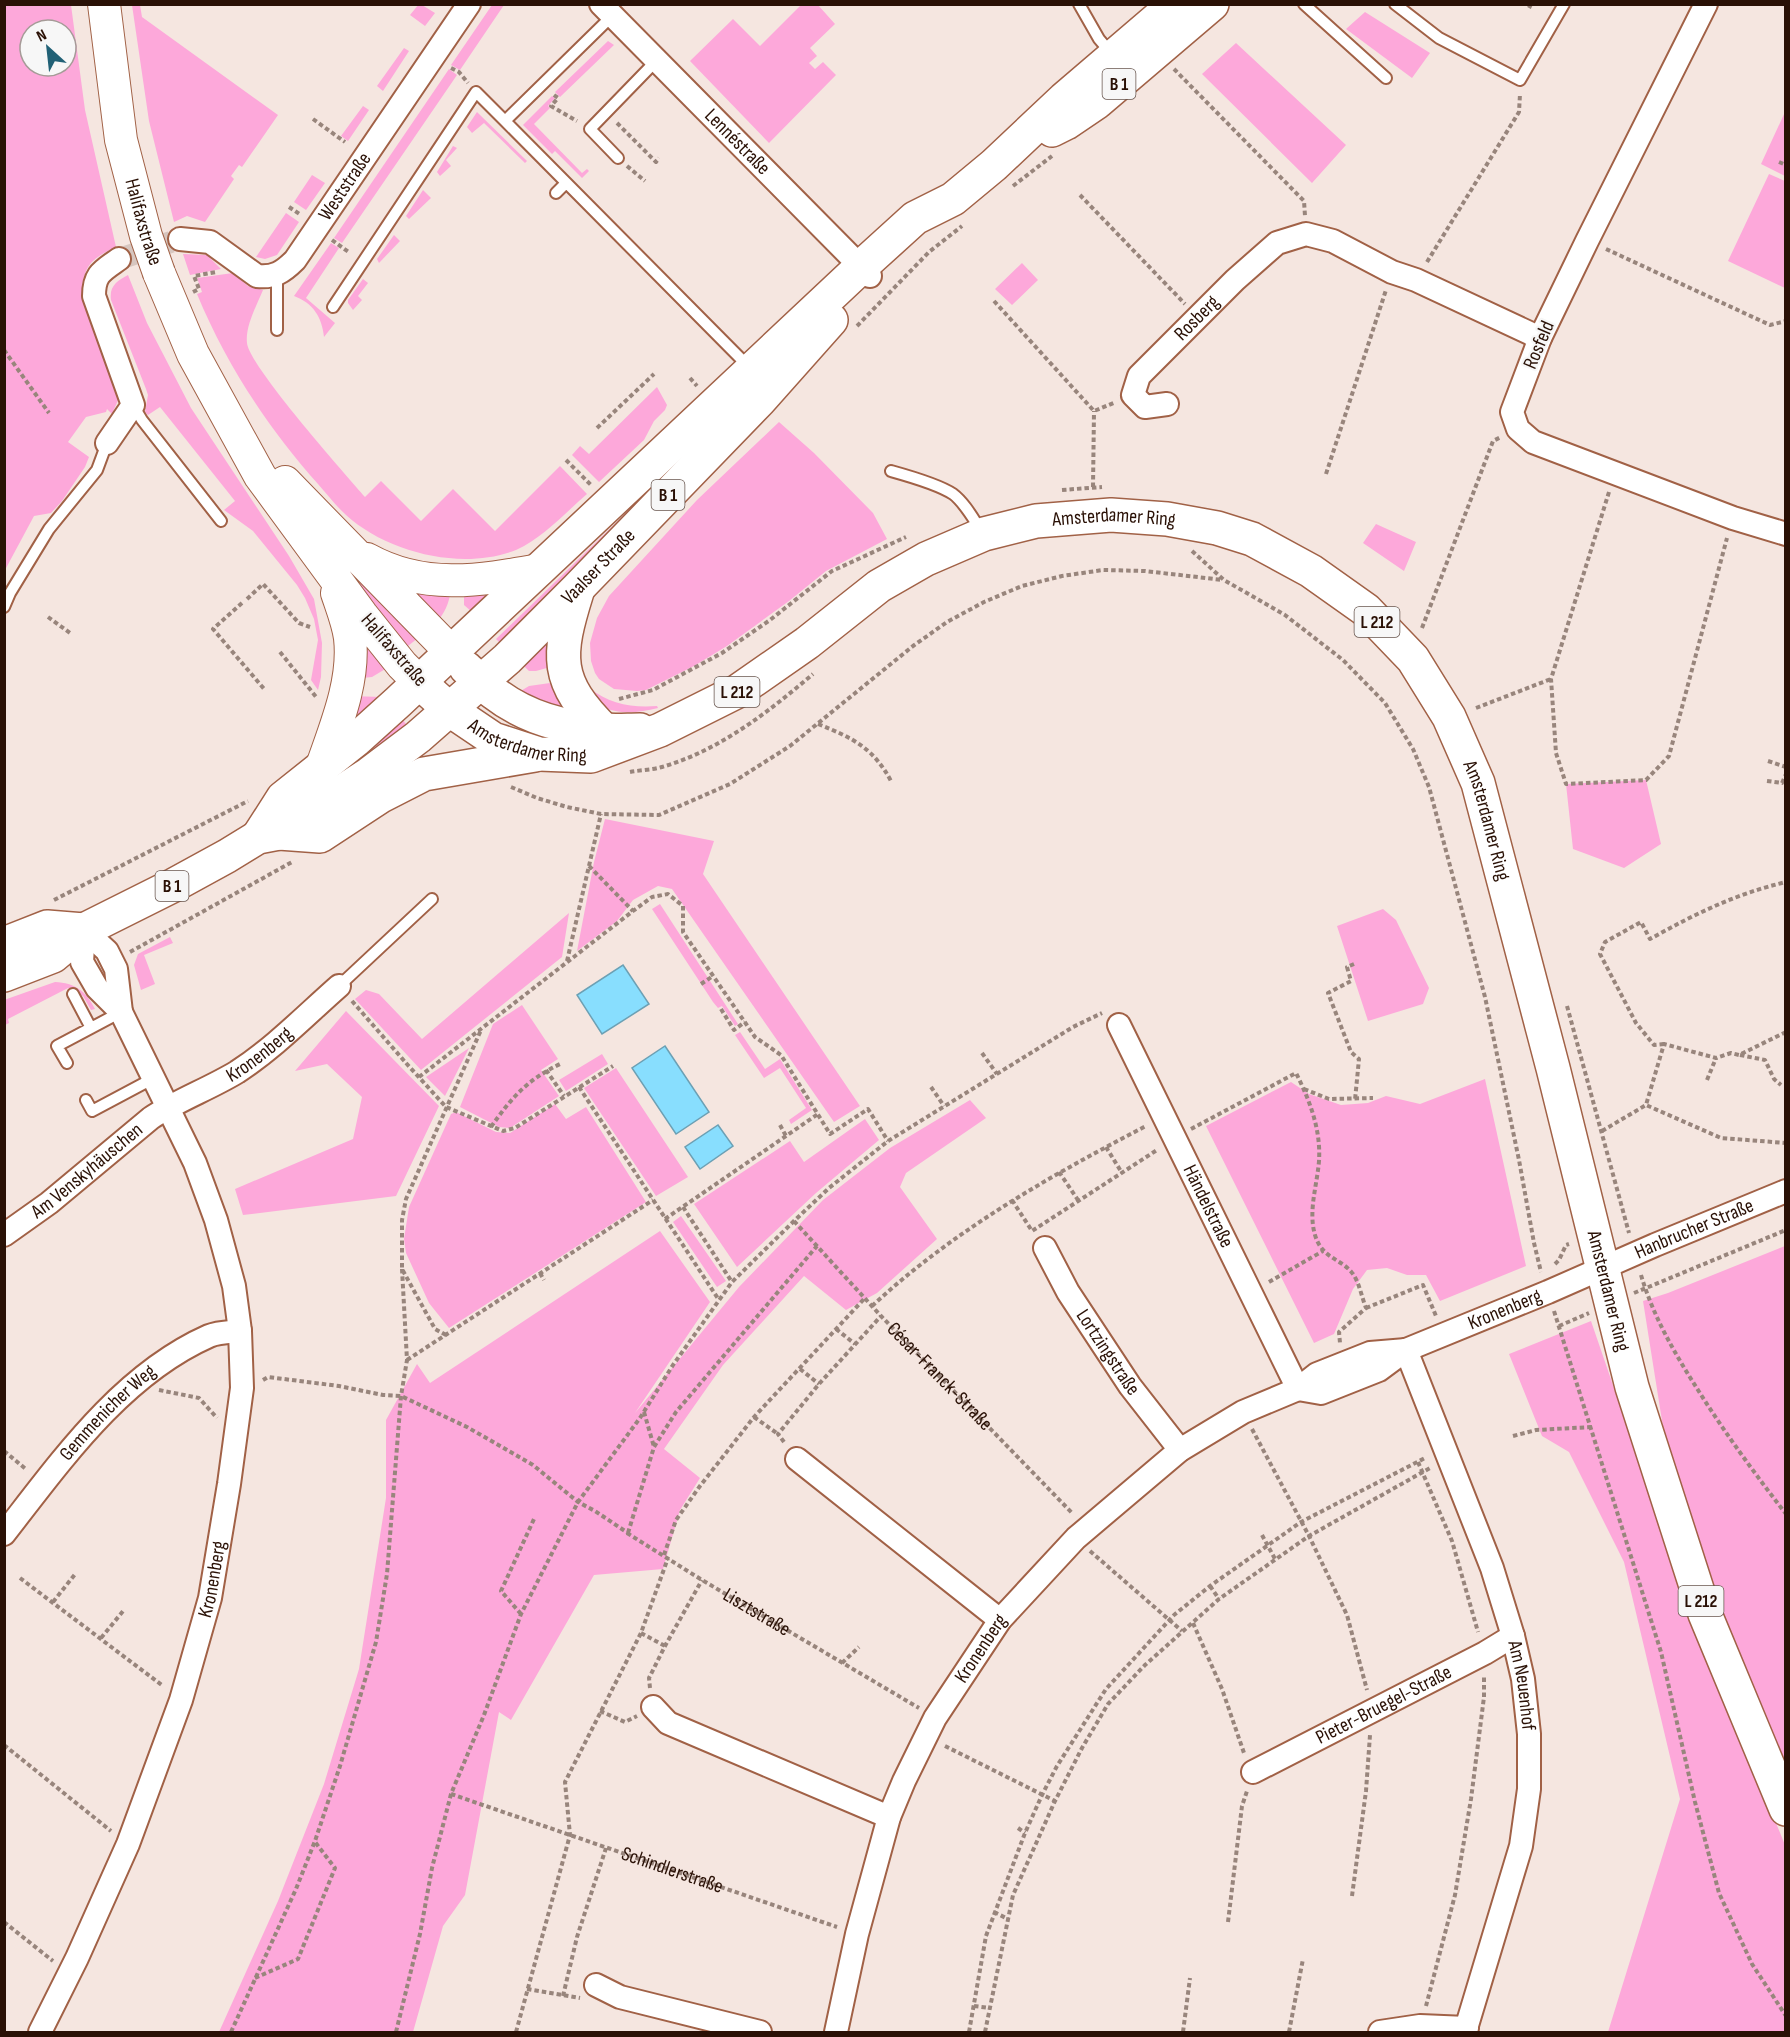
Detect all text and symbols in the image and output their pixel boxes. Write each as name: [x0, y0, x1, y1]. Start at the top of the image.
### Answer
north arrow: [18, 18, 78, 78]
text: N: [34, 26, 50, 46]
road number: B 1: [1102, 69, 1136, 99]
street label: Lennéstraße: [700, 104, 775, 180]
street label: Weststraße: [313, 148, 376, 225]
street label: Halifaxstraße: [120, 176, 167, 269]
street label: Rosberg: [1169, 290, 1225, 346]
street label: Rosfeld: [1518, 317, 1560, 373]
road number: B 1: [652, 480, 684, 510]
street label: Amsterdamer Ring: [1050, 503, 1178, 532]
street label: Vaalser Straße: [556, 524, 640, 610]
road number: L 212: [1354, 607, 1400, 637]
street label: Halifaxstraße: [356, 608, 432, 692]
road number: L 212: [714, 677, 760, 707]
street label: Amsterdamer Ring: [463, 713, 587, 768]
street label: Amsterdamer Ring: [1457, 756, 1515, 883]
road number: B 1: [156, 871, 188, 901]
street label: Kronenberg: [222, 1022, 298, 1088]
street label: Am Venskyhäuschen: [26, 1118, 148, 1224]
street label: Händelstraße: [1178, 1161, 1239, 1252]
street label: Hanbrucher Straße: [1631, 1194, 1757, 1264]
street label: Amsterdamer Ring: [1581, 1227, 1635, 1354]
street label: Kronenberg: [1464, 1284, 1545, 1335]
street label: Lortzingstraße: [1071, 1305, 1145, 1400]
street label: César-Franck-Straße: [882, 1317, 998, 1436]
street label: Gemmenicher Weg: [55, 1359, 161, 1466]
street label: Kronenberg: [193, 1539, 231, 1620]
street label: Lisztstraße: [719, 1583, 795, 1641]
road number: L 212: [1678, 1586, 1724, 1616]
street label: Kronenberg: [950, 1609, 1012, 1687]
street label: Am Neuenhof: [1502, 1637, 1541, 1732]
street label: Pieter-Bruegel-Straße: [1312, 1660, 1456, 1750]
street label: Schindlerstraße: [618, 1842, 726, 1899]

